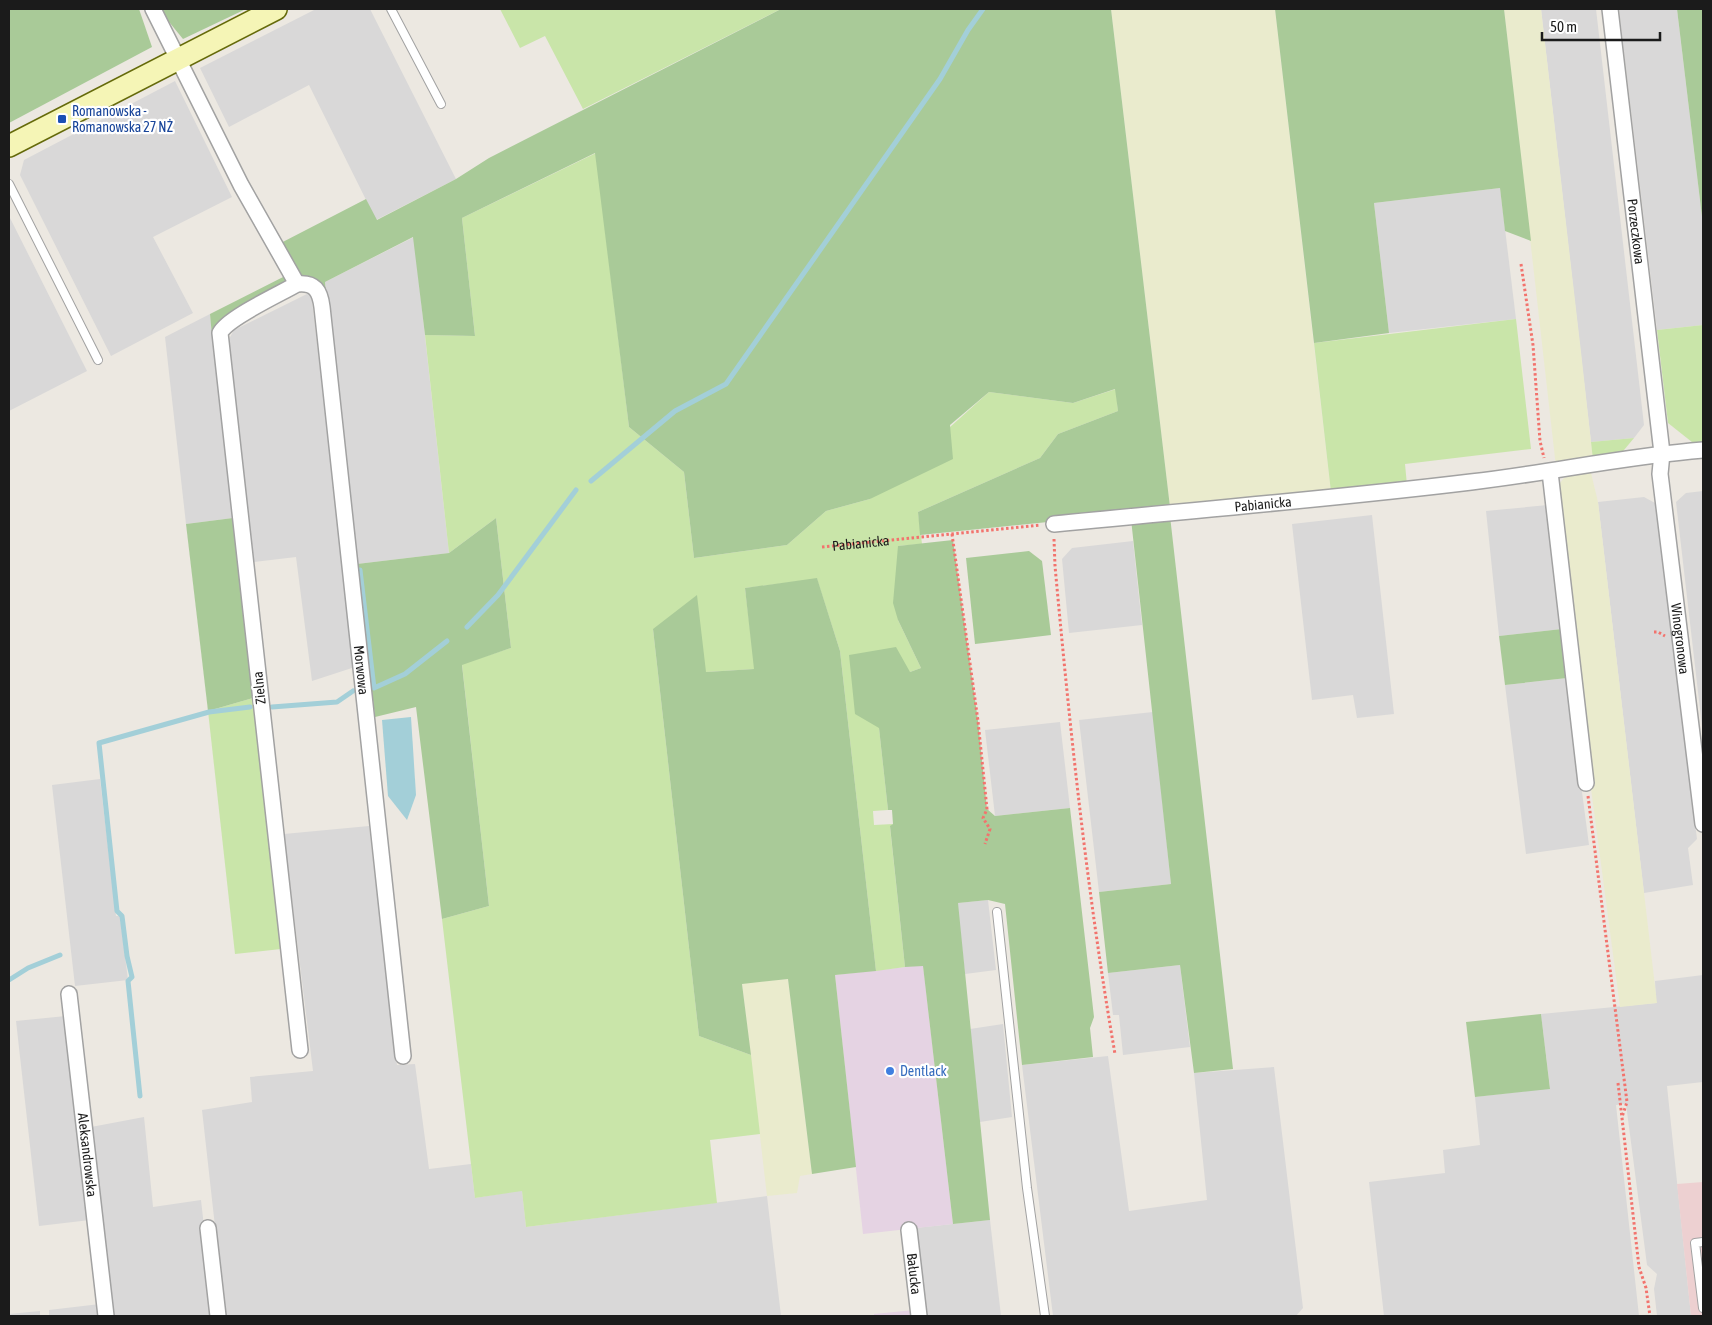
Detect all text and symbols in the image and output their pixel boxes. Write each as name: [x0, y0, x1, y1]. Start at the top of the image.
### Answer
scale bar: [1542, 10, 1660, 42]
text: 50 m: [1550, 18, 1577, 35]
place label: Romanowska - Romanowska 27 NŻ: [72, 103, 173, 135]
marker: Romanowska - Romanowska 27 NŻ: [56, 113, 68, 125]
street label: Porzeczkowa: [1624, 198, 1648, 265]
street label: Pabianicka: [1234, 493, 1292, 515]
street label: Pabianicka: [831, 532, 890, 554]
street label: Winogronowa: [1668, 602, 1693, 675]
street label: Morwowa: [351, 645, 372, 695]
street label: Zielna: [249, 671, 269, 705]
place label: Dentlack: [900, 1063, 947, 1079]
marker: Dentlack: [884, 1065, 896, 1077]
street label: Aleksandrowska: [75, 1112, 100, 1198]
street label: Bałucka: [904, 1252, 924, 1295]

